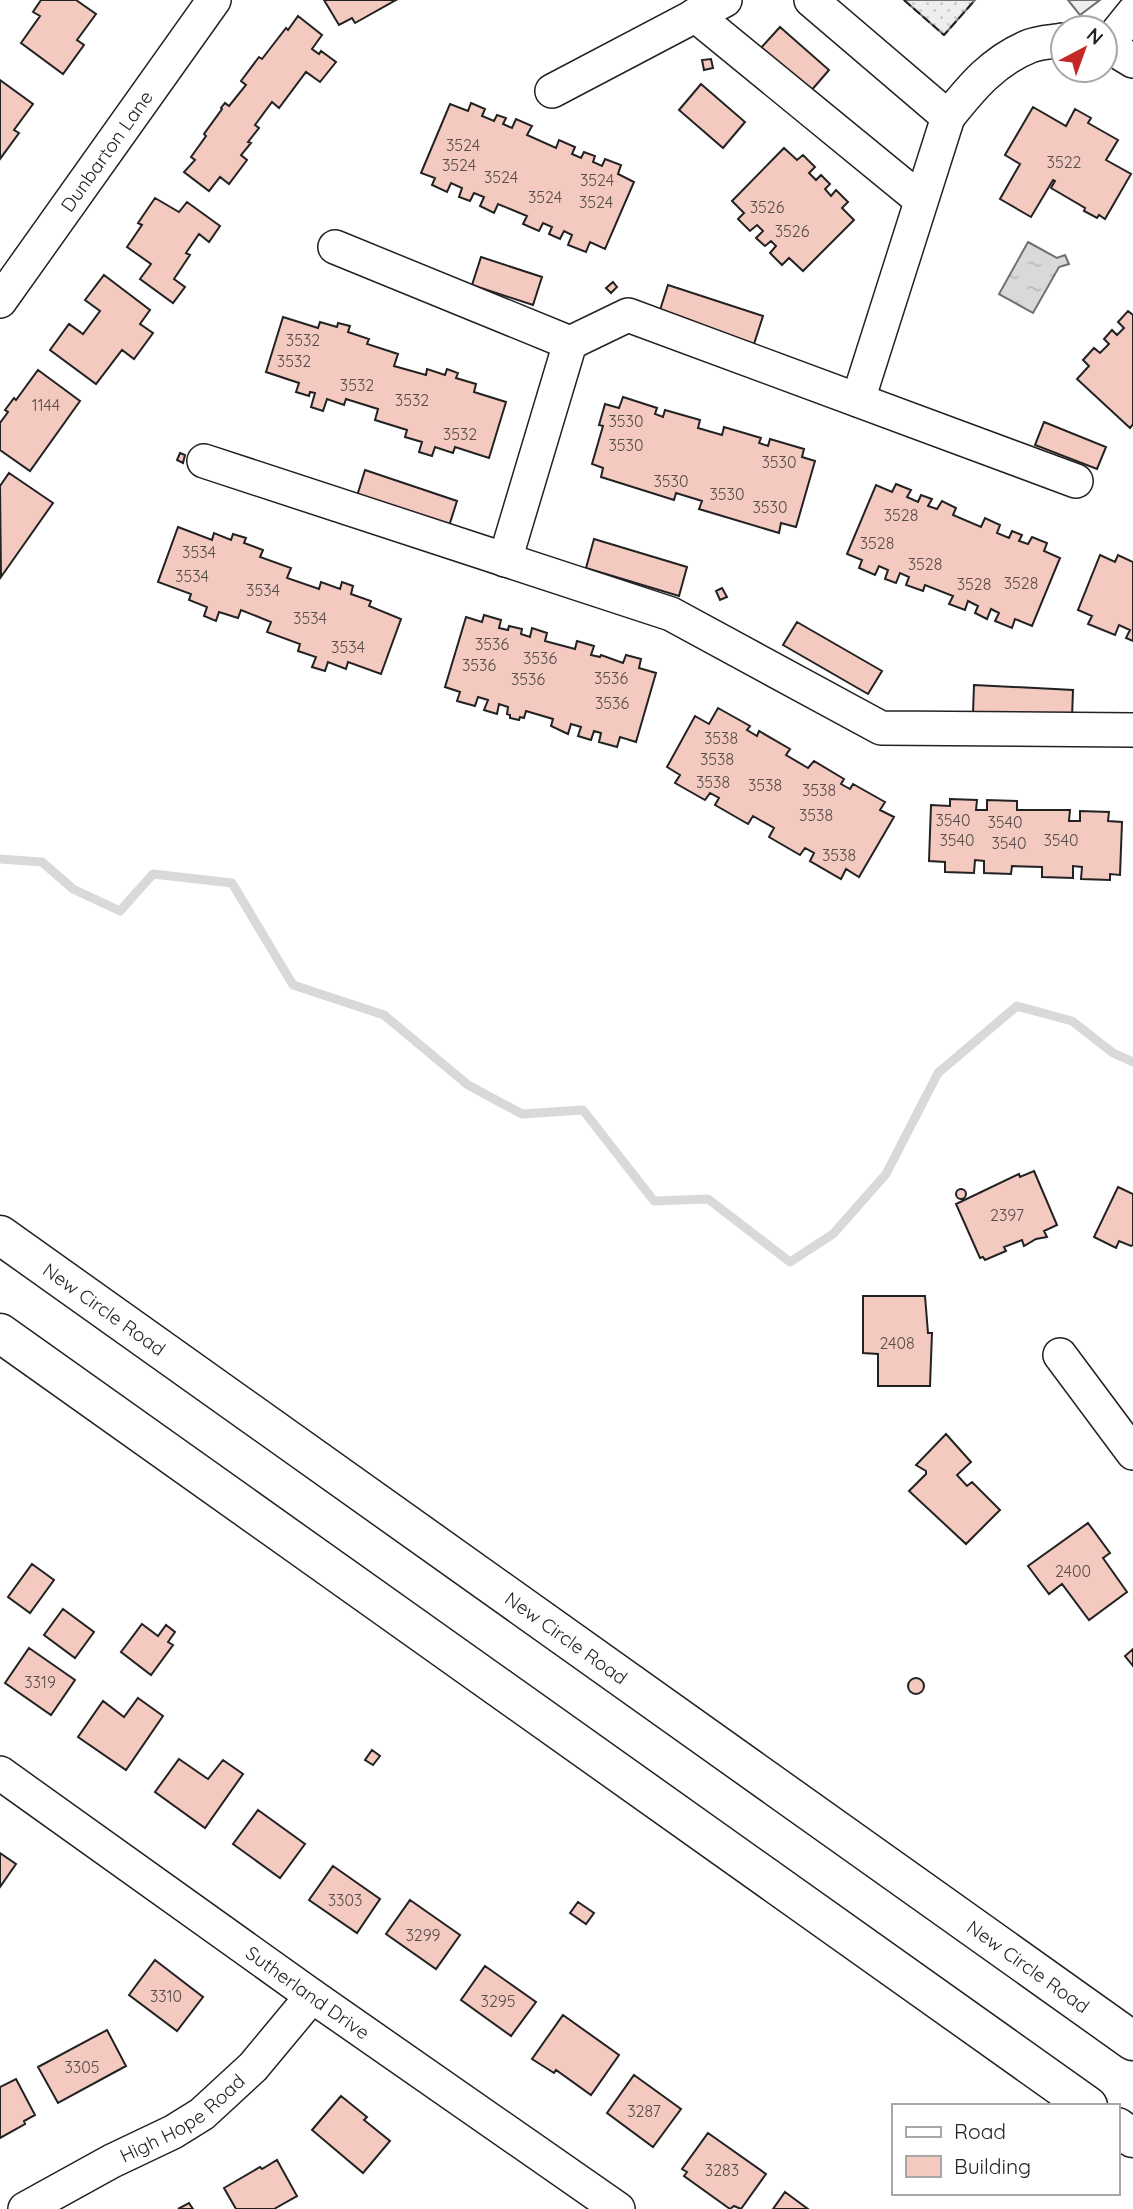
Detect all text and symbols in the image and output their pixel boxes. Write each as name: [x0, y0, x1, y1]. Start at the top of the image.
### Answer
north arrow: [1049, 14, 1119, 84]
text: N: [1082, 23, 1108, 50]
street label: Dunbarton Lane: [55, 86, 158, 216]
house number: 3524: [446, 135, 480, 155]
house number: 3522: [1047, 152, 1082, 172]
house number: 3524: [442, 155, 476, 175]
house number: 3524: [484, 167, 518, 187]
house number: 3524: [580, 170, 614, 190]
house number: 3524: [528, 187, 562, 207]
house number: 3524: [579, 192, 613, 212]
house number: 3526: [750, 197, 785, 217]
house number: 3526: [775, 221, 810, 241]
house number: 3532: [286, 330, 320, 350]
house number: 3532: [277, 351, 311, 371]
house number: 3532: [340, 375, 374, 395]
house number: 3532: [395, 390, 429, 410]
house number: 1144: [32, 395, 60, 415]
house number: 3530: [608, 411, 644, 431]
house number: 3532: [443, 424, 477, 444]
house number: 3530: [608, 435, 644, 455]
house number: 3530: [761, 452, 797, 472]
house number: 3530: [653, 471, 689, 491]
house number: 3530: [709, 484, 745, 504]
house number: 3530: [752, 497, 788, 517]
house number: 3528: [884, 505, 918, 525]
house number: 3528: [860, 533, 894, 553]
house number: 3534: [182, 542, 216, 562]
house number: 3528: [908, 554, 942, 574]
house number: 3534: [175, 566, 209, 586]
house number: 3528: [1004, 573, 1038, 593]
house number: 3528: [957, 574, 991, 594]
house number: 3534: [246, 580, 280, 600]
house number: 3534: [293, 608, 327, 628]
house number: 3536: [475, 634, 509, 654]
house number: 3534: [331, 637, 365, 657]
house number: 3536: [523, 648, 557, 668]
house number: 3536: [462, 655, 496, 675]
house number: 3536: [594, 668, 628, 688]
house number: 3536: [511, 669, 545, 689]
house number: 3536: [595, 693, 629, 713]
house number: 3538: [704, 728, 738, 748]
house number: 3538: [700, 749, 734, 769]
house number: 3538: [696, 772, 730, 792]
house number: 3538: [748, 775, 782, 795]
house number: 3538: [802, 780, 836, 800]
house number: 3538: [799, 805, 833, 825]
house number: 3540: [935, 810, 971, 830]
house number: 3540: [987, 812, 1023, 832]
house number: 3540: [939, 830, 975, 850]
house number: 3540: [1043, 830, 1079, 850]
house number: 3540: [991, 833, 1027, 853]
house number: 3538: [822, 845, 856, 865]
house number: 2397: [990, 1205, 1024, 1225]
street label: New Circle Road: [38, 1258, 170, 1361]
house number: 2408: [879, 1333, 915, 1353]
house number: 2400: [1055, 1561, 1091, 1581]
street label: New Circle Road: [500, 1586, 632, 1690]
house number: 3319: [24, 1672, 56, 1692]
house number: 3303: [328, 1890, 362, 1910]
street label: New Circle Road: [962, 1915, 1094, 2018]
house number: 3299: [405, 1925, 441, 1945]
street label: Sutherland Drive: [241, 1941, 374, 2044]
house number: 3310: [150, 1986, 182, 2006]
house number: 3295: [481, 1991, 515, 2011]
house number: 3305: [64, 2057, 100, 2077]
street label: High Hope Road: [116, 2069, 250, 2168]
house number: 3287: [627, 2101, 661, 2121]
legend: [892, 2104, 1119, 2195]
text: Road: [954, 2118, 1006, 2144]
text: Building: [954, 2153, 1031, 2179]
house number: 3283: [705, 2160, 739, 2180]

